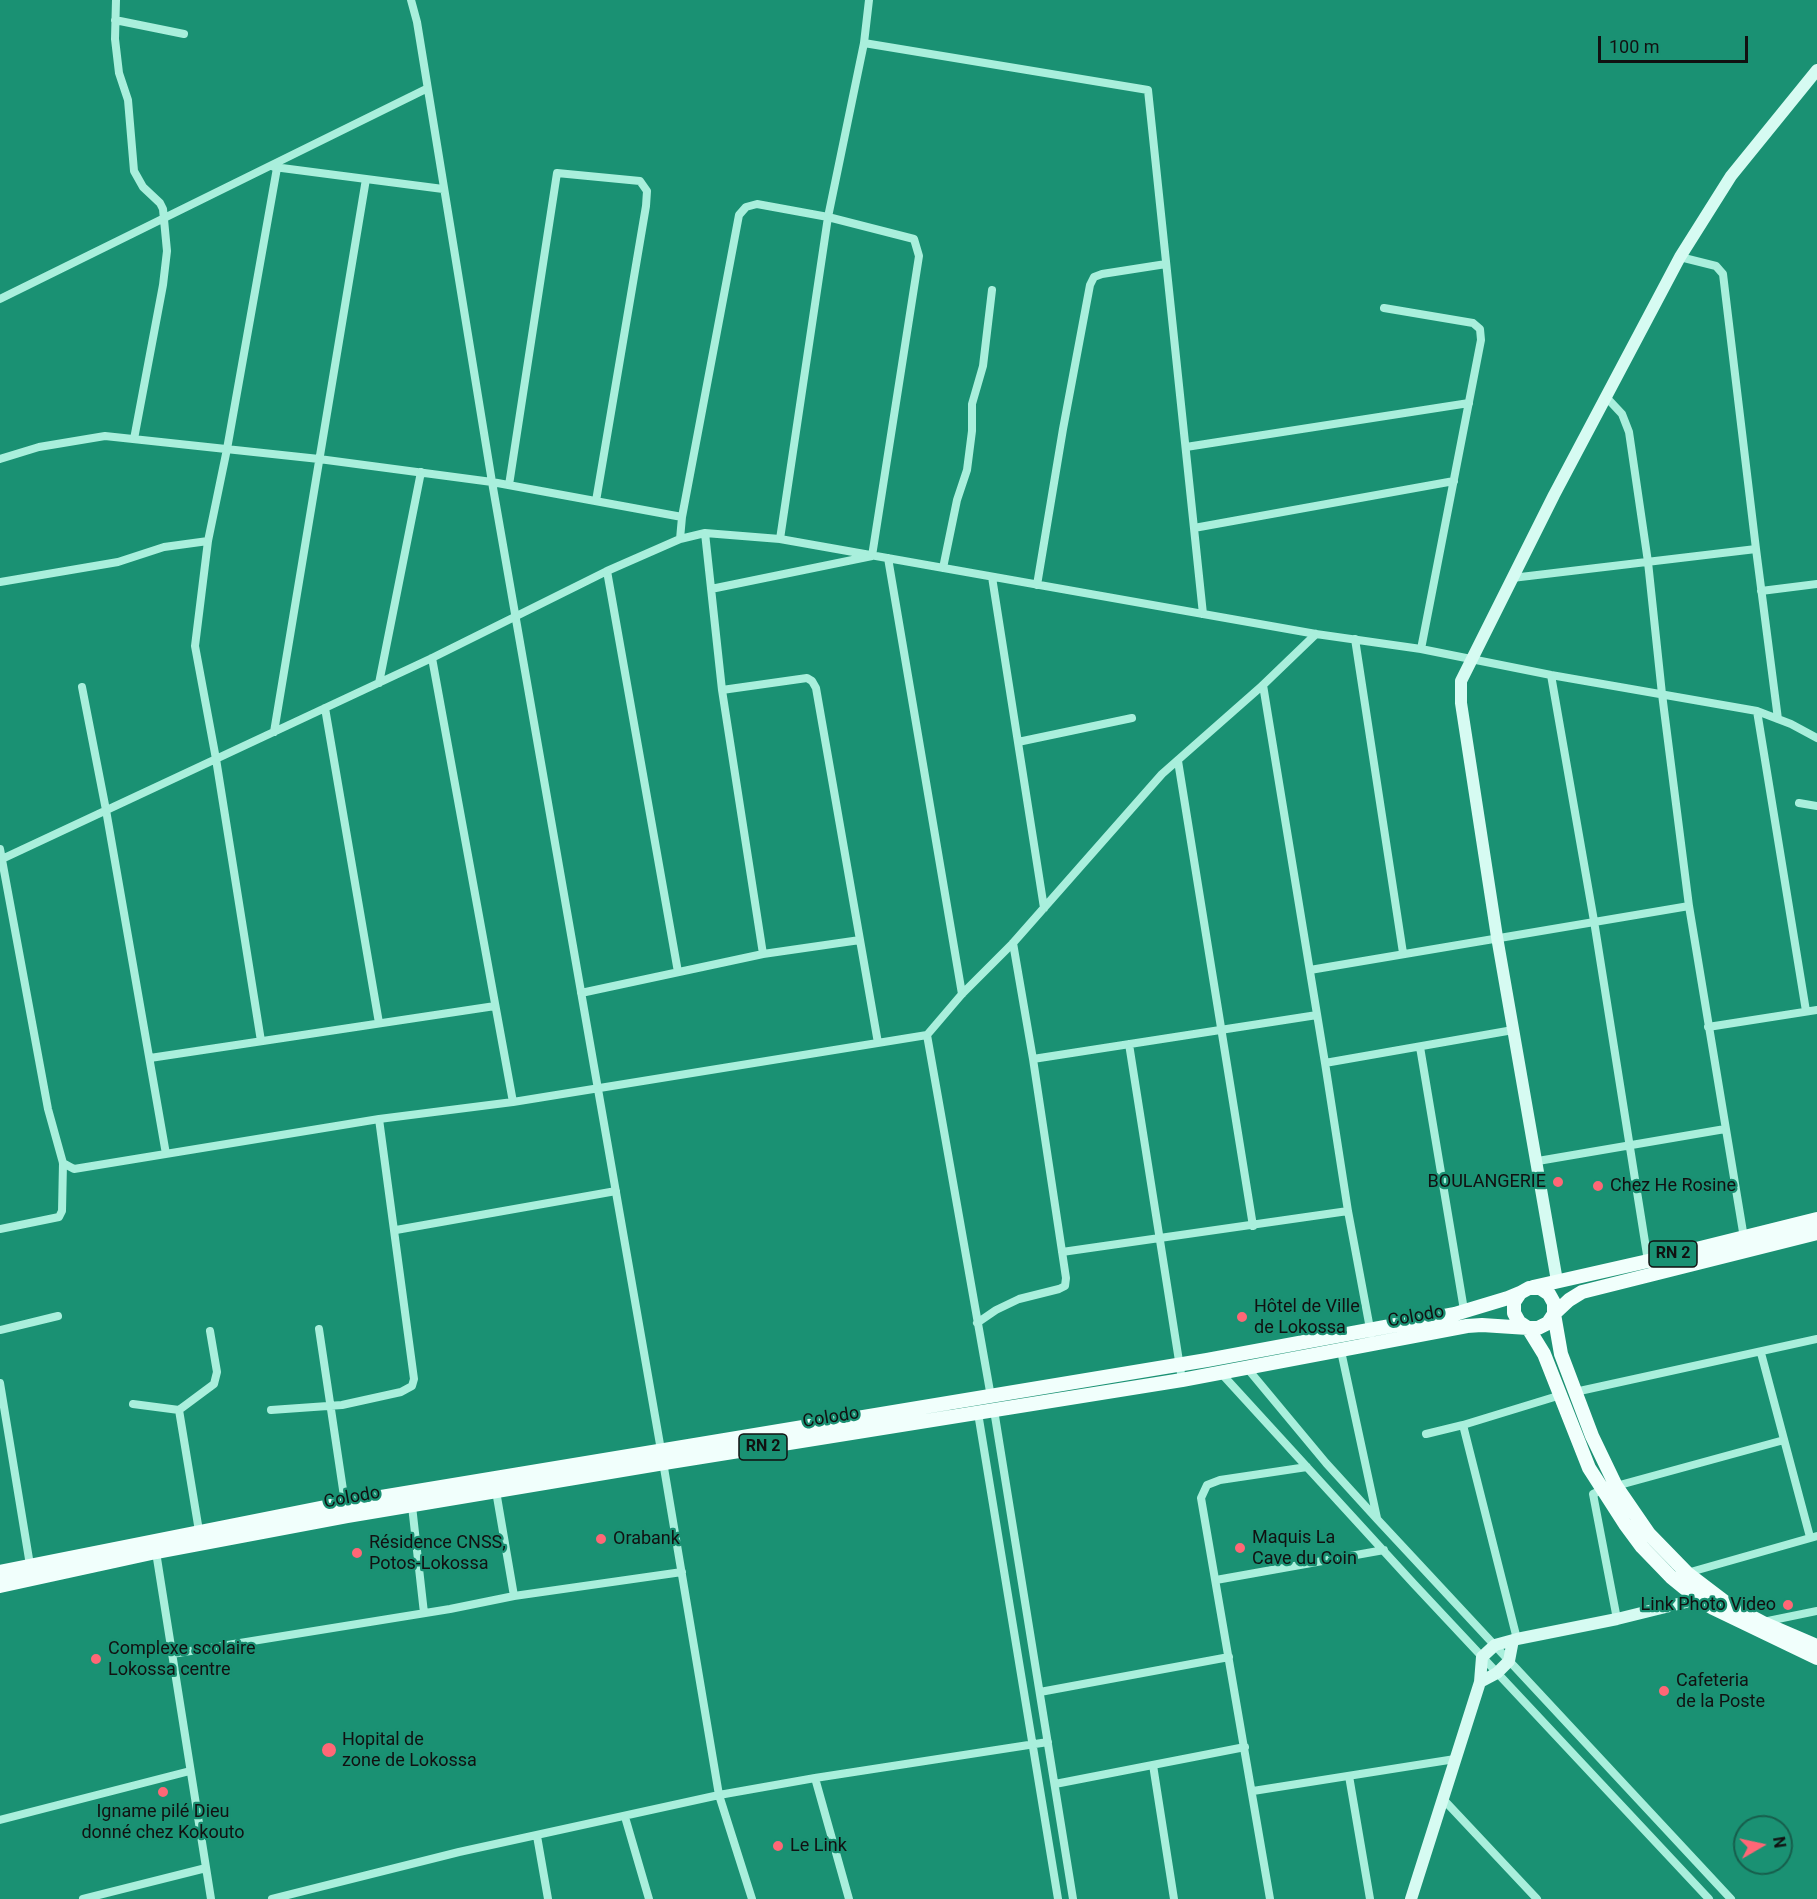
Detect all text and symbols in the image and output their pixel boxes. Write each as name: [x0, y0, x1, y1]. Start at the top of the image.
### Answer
scale bar: [1601, 24, 1751, 62]
text: 100 m: [1609, 36, 1660, 57]
place label: BOULANGERIE: [1428, 1171, 1546, 1193]
marker: BOULANGERIE: [1551, 1175, 1565, 1189]
place label: Chez He Rosine: [1610, 1175, 1736, 1197]
marker: Chez He Rosine: [1591, 1179, 1605, 1193]
road number: RN 2: [1649, 1241, 1697, 1267]
place label: Hôtel de Ville de Lokossa: [1254, 1296, 1360, 1338]
street label: Colodo: [1386, 1301, 1446, 1333]
marker: Hôtel de Ville de Lokossa: [1235, 1310, 1249, 1324]
street label: Colodo: [801, 1403, 861, 1433]
road number: RN 2: [739, 1434, 787, 1460]
street label: Colodo: [322, 1482, 382, 1514]
place label: Maquis La Cave du Coin: [1252, 1527, 1357, 1570]
place label: Orabank: [613, 1528, 680, 1550]
place label: Résidence CNSS, Potos-Lokossa: [369, 1532, 506, 1574]
marker: Orabank: [594, 1532, 608, 1546]
marker: Maquis La Cave du Coin: [1233, 1541, 1247, 1555]
marker: Résidence CNSS, Potos-Lokossa: [350, 1546, 364, 1560]
place label: Link Photo Video: [1641, 1594, 1776, 1616]
marker: Link Photo Video: [1781, 1598, 1795, 1612]
place label: Complexe scolaire Lokossa centre: [108, 1638, 256, 1680]
marker: Complexe scolaire Lokossa centre: [89, 1652, 103, 1666]
place label: Cafeteria de la Poste: [1676, 1670, 1765, 1712]
marker: Cafeteria de la Poste: [1657, 1684, 1671, 1698]
place label: Hopital de zone de Lokossa: [342, 1729, 477, 1772]
marker: Hopital de zone de Lokossa: [320, 1741, 338, 1759]
marker: Igname pilé Dieu donné chez Kokouto: [156, 1785, 170, 1799]
place label: Igname pilé Dieu donné chez Kokouto: [81, 1801, 245, 1844]
north arrow: [1733, 1815, 1793, 1875]
place label: Le Link: [790, 1835, 847, 1857]
text: N: [1769, 1835, 1790, 1849]
marker: Le Link: [771, 1839, 785, 1853]

